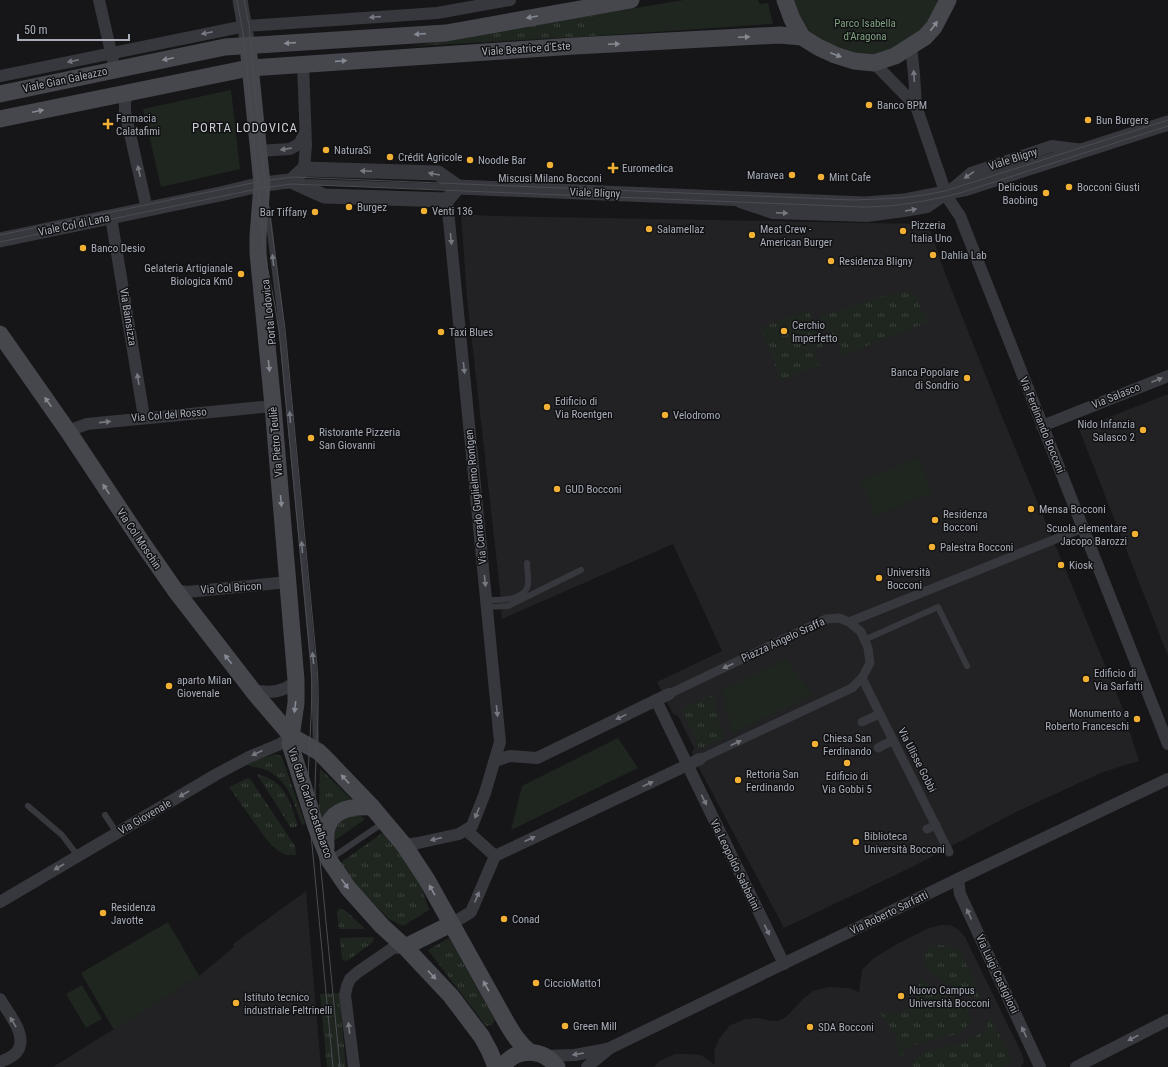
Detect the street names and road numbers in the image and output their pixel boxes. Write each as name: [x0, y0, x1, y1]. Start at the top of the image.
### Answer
street label: Viale Beatrice d'Este: [481, 39, 571, 59]
street label: Viale Gian Galeazzo: [22, 65, 109, 95]
street label: Viale Bligny: [987, 145, 1039, 173]
street label: Viale Bligny: [570, 186, 621, 200]
street label: Viale Col di Lana: [37, 211, 111, 239]
street label: Porta Lodovica: [259, 279, 279, 345]
street label: Via Bainsizza: [117, 287, 139, 347]
street label: Via Ferdinando Bocconi: [1017, 375, 1067, 475]
street label: Via Salasco: [1090, 380, 1142, 412]
street label: Via Col del Rosso: [131, 405, 208, 425]
street label: Via Pietro Teuliè: [266, 406, 286, 478]
street label: Via Corrado Guglielmo Rontgen: [462, 429, 490, 565]
street label: Via Col Moschin: [114, 506, 164, 572]
street label: Via Col Bricon: [200, 579, 262, 597]
street label: Piazza Angelo Sraffa: [739, 615, 827, 665]
street label: Via Ulisse Gobbi: [895, 725, 939, 795]
street label: Via Gian Carlo Castelbarco: [285, 746, 335, 860]
street label: Via Giovenale: [116, 797, 174, 837]
street label: Via Leopoldo Sabbatini: [707, 817, 763, 913]
street label: Via Roberto Sarfatti: [848, 888, 930, 938]
street label: Via Luigi Castiglioni: [973, 932, 1021, 1016]

